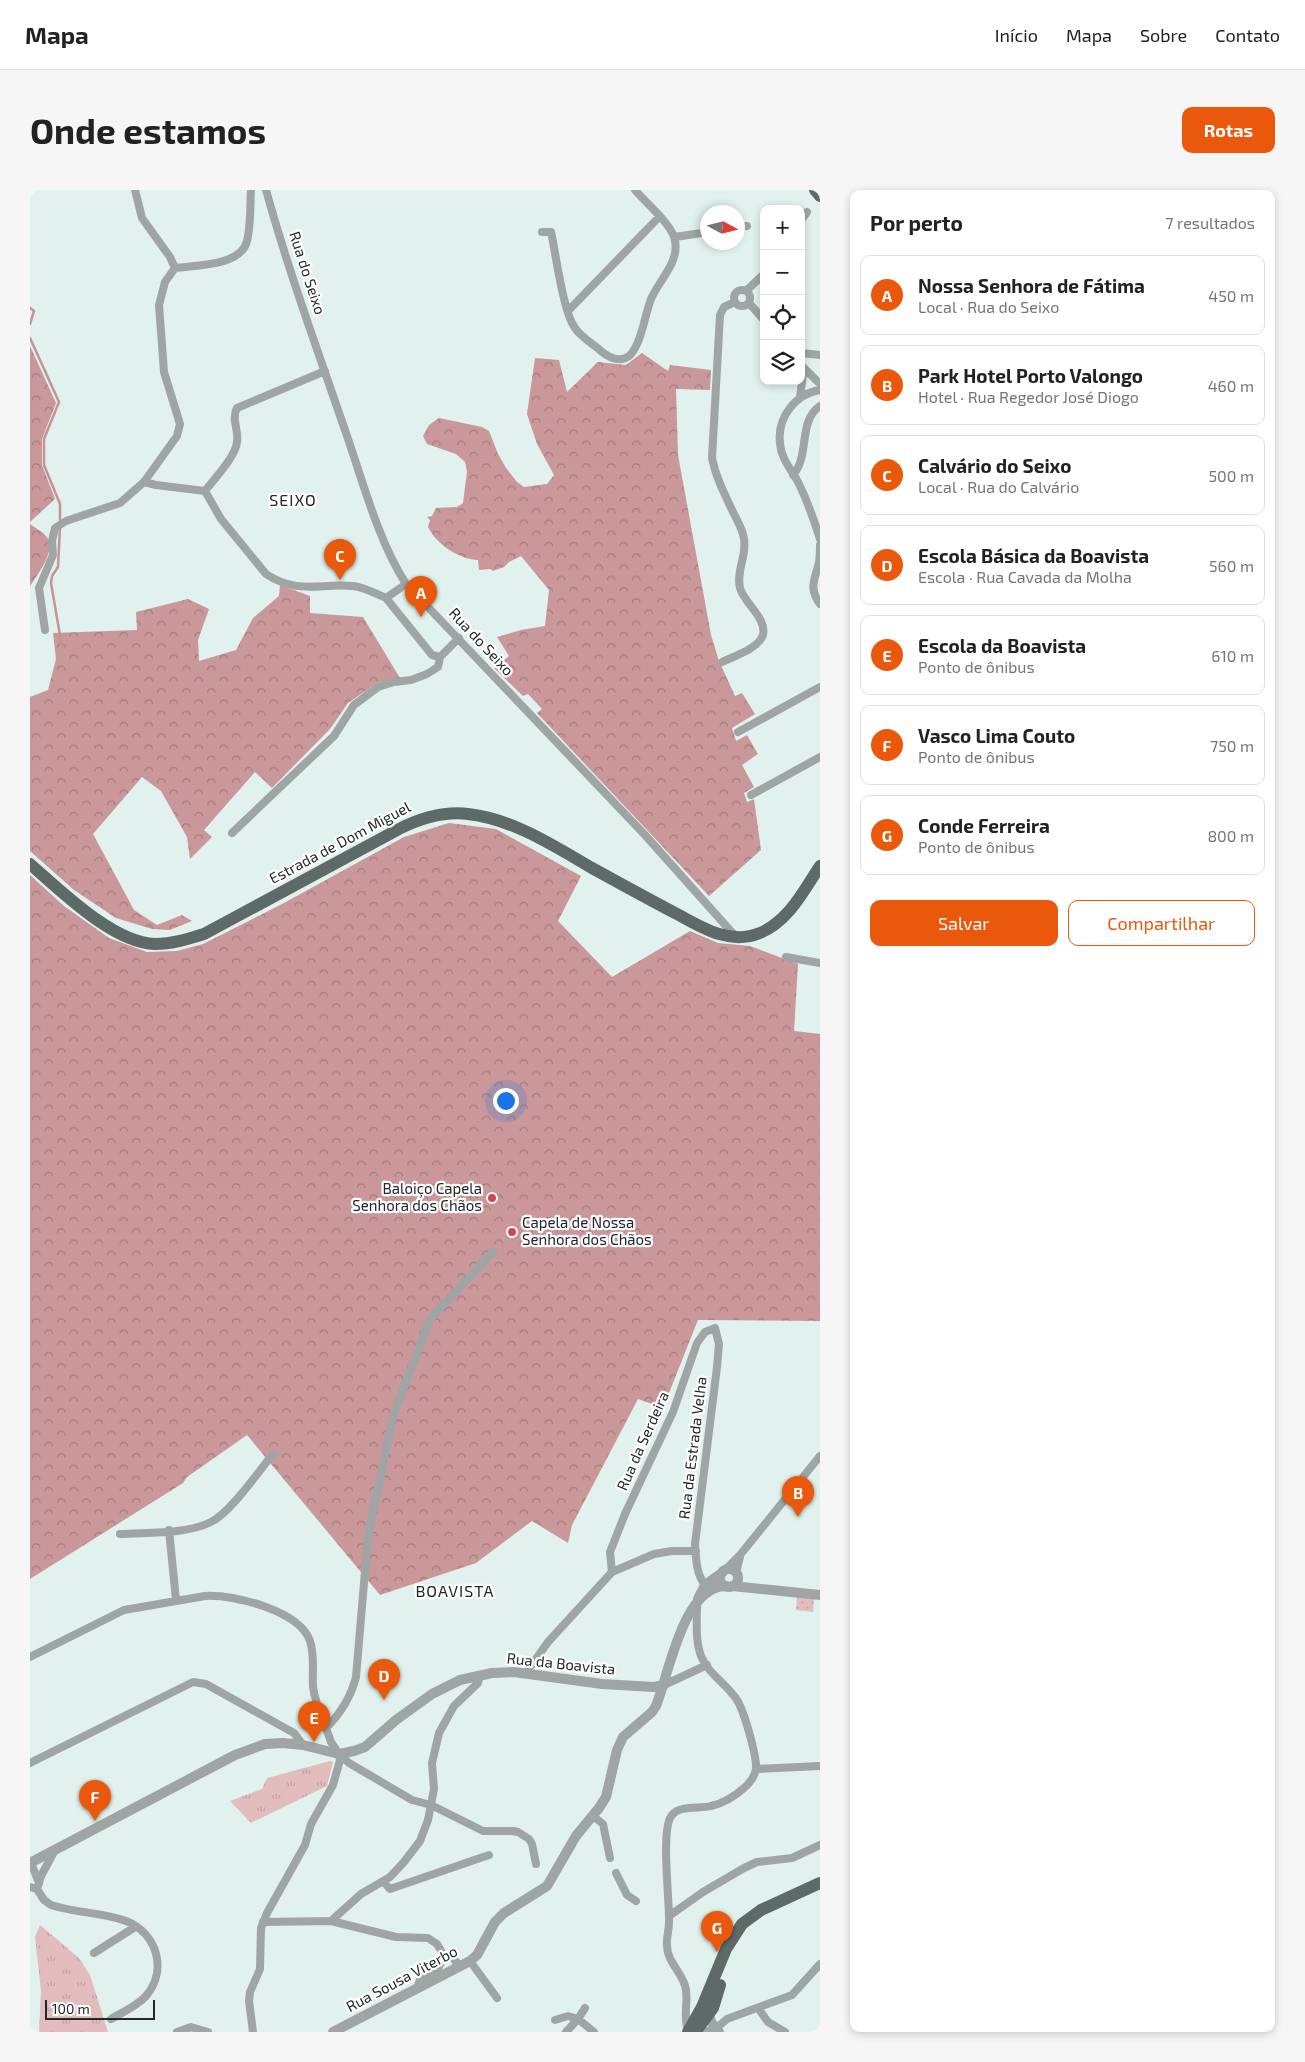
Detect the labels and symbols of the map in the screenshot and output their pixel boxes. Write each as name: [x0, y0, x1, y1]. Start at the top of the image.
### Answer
north arrow: [700, 205, 745, 250]
street label: Rua do Seixo: [286, 229, 330, 317]
district label: SEIXO: [269, 490, 317, 509]
pin: C: [324, 539, 356, 580]
pin: A: [405, 576, 437, 617]
street label: Rua do Seixo: [446, 604, 518, 679]
street label: Estrada de Dom Miguel: [266, 797, 414, 887]
your location: [493, 1088, 519, 1114]
place label: Baloiço Capela Senhora dos Chãos: [352, 1179, 482, 1214]
marker: Baloiço Capela Senhora dos Chãos: [486, 1192, 498, 1204]
place label: Capela de Nossa Senhora dos Chãos: [522, 1213, 652, 1248]
marker: Capela de Nossa Senhora dos Chãos: [506, 1226, 518, 1238]
street label: Rua da Estrada Velha: [674, 1376, 710, 1520]
street label: Rua da Serdeira: [612, 1388, 672, 1493]
pin: B: [782, 1476, 814, 1517]
district label: BOAVISTA: [415, 1581, 495, 1600]
street label: Rua da Boavista: [506, 1648, 616, 1678]
pin: D: [368, 1659, 400, 1700]
pin: E: [298, 1701, 330, 1742]
pin: F: [79, 1780, 111, 1821]
pin: G: [701, 1911, 733, 1952]
street label: Rua Sousa Viterbo: [343, 1941, 460, 2015]
scale bar: [45, 1997, 155, 2020]

